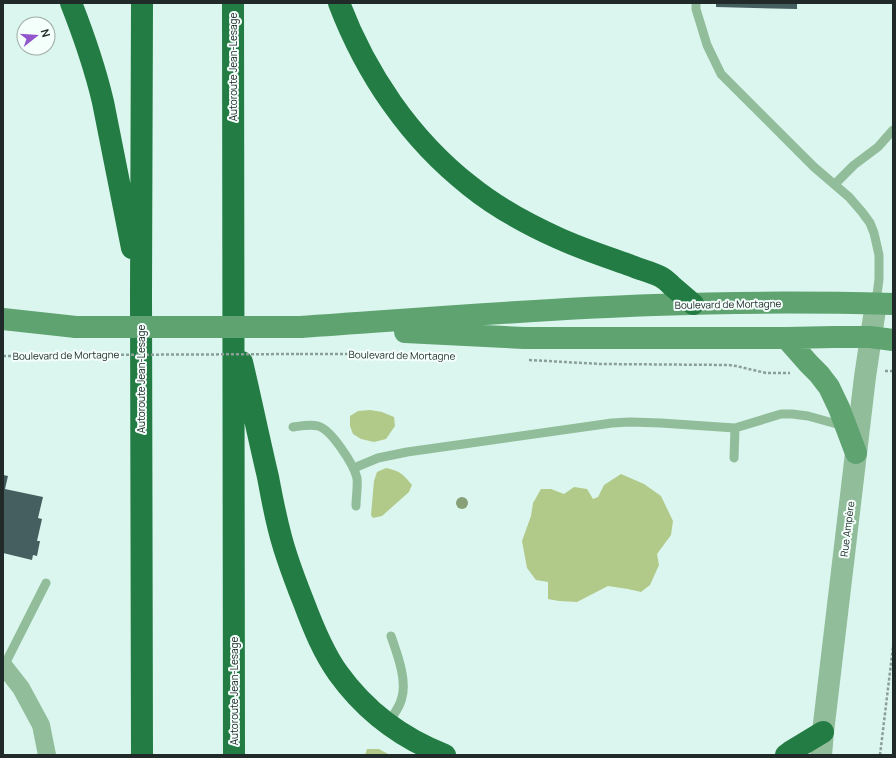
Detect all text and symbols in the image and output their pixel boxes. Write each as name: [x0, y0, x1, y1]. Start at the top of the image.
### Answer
street label: Autoroute Jean-Lesage: [226, 13, 240, 121]
north arrow: [16, 16, 56, 56]
text: N: [38, 27, 54, 39]
street label: Boulevard de Mortagne: [675, 296, 782, 312]
street label: Autoroute Jean-Lesage: [134, 325, 148, 433]
street label: Boulevard de Mortagne: [13, 347, 120, 363]
street label: Boulevard de Mortagne: [349, 347, 456, 363]
street label: Rue Ampère: [837, 500, 857, 558]
street label: Autoroute Jean-Lesage: [227, 637, 241, 745]

